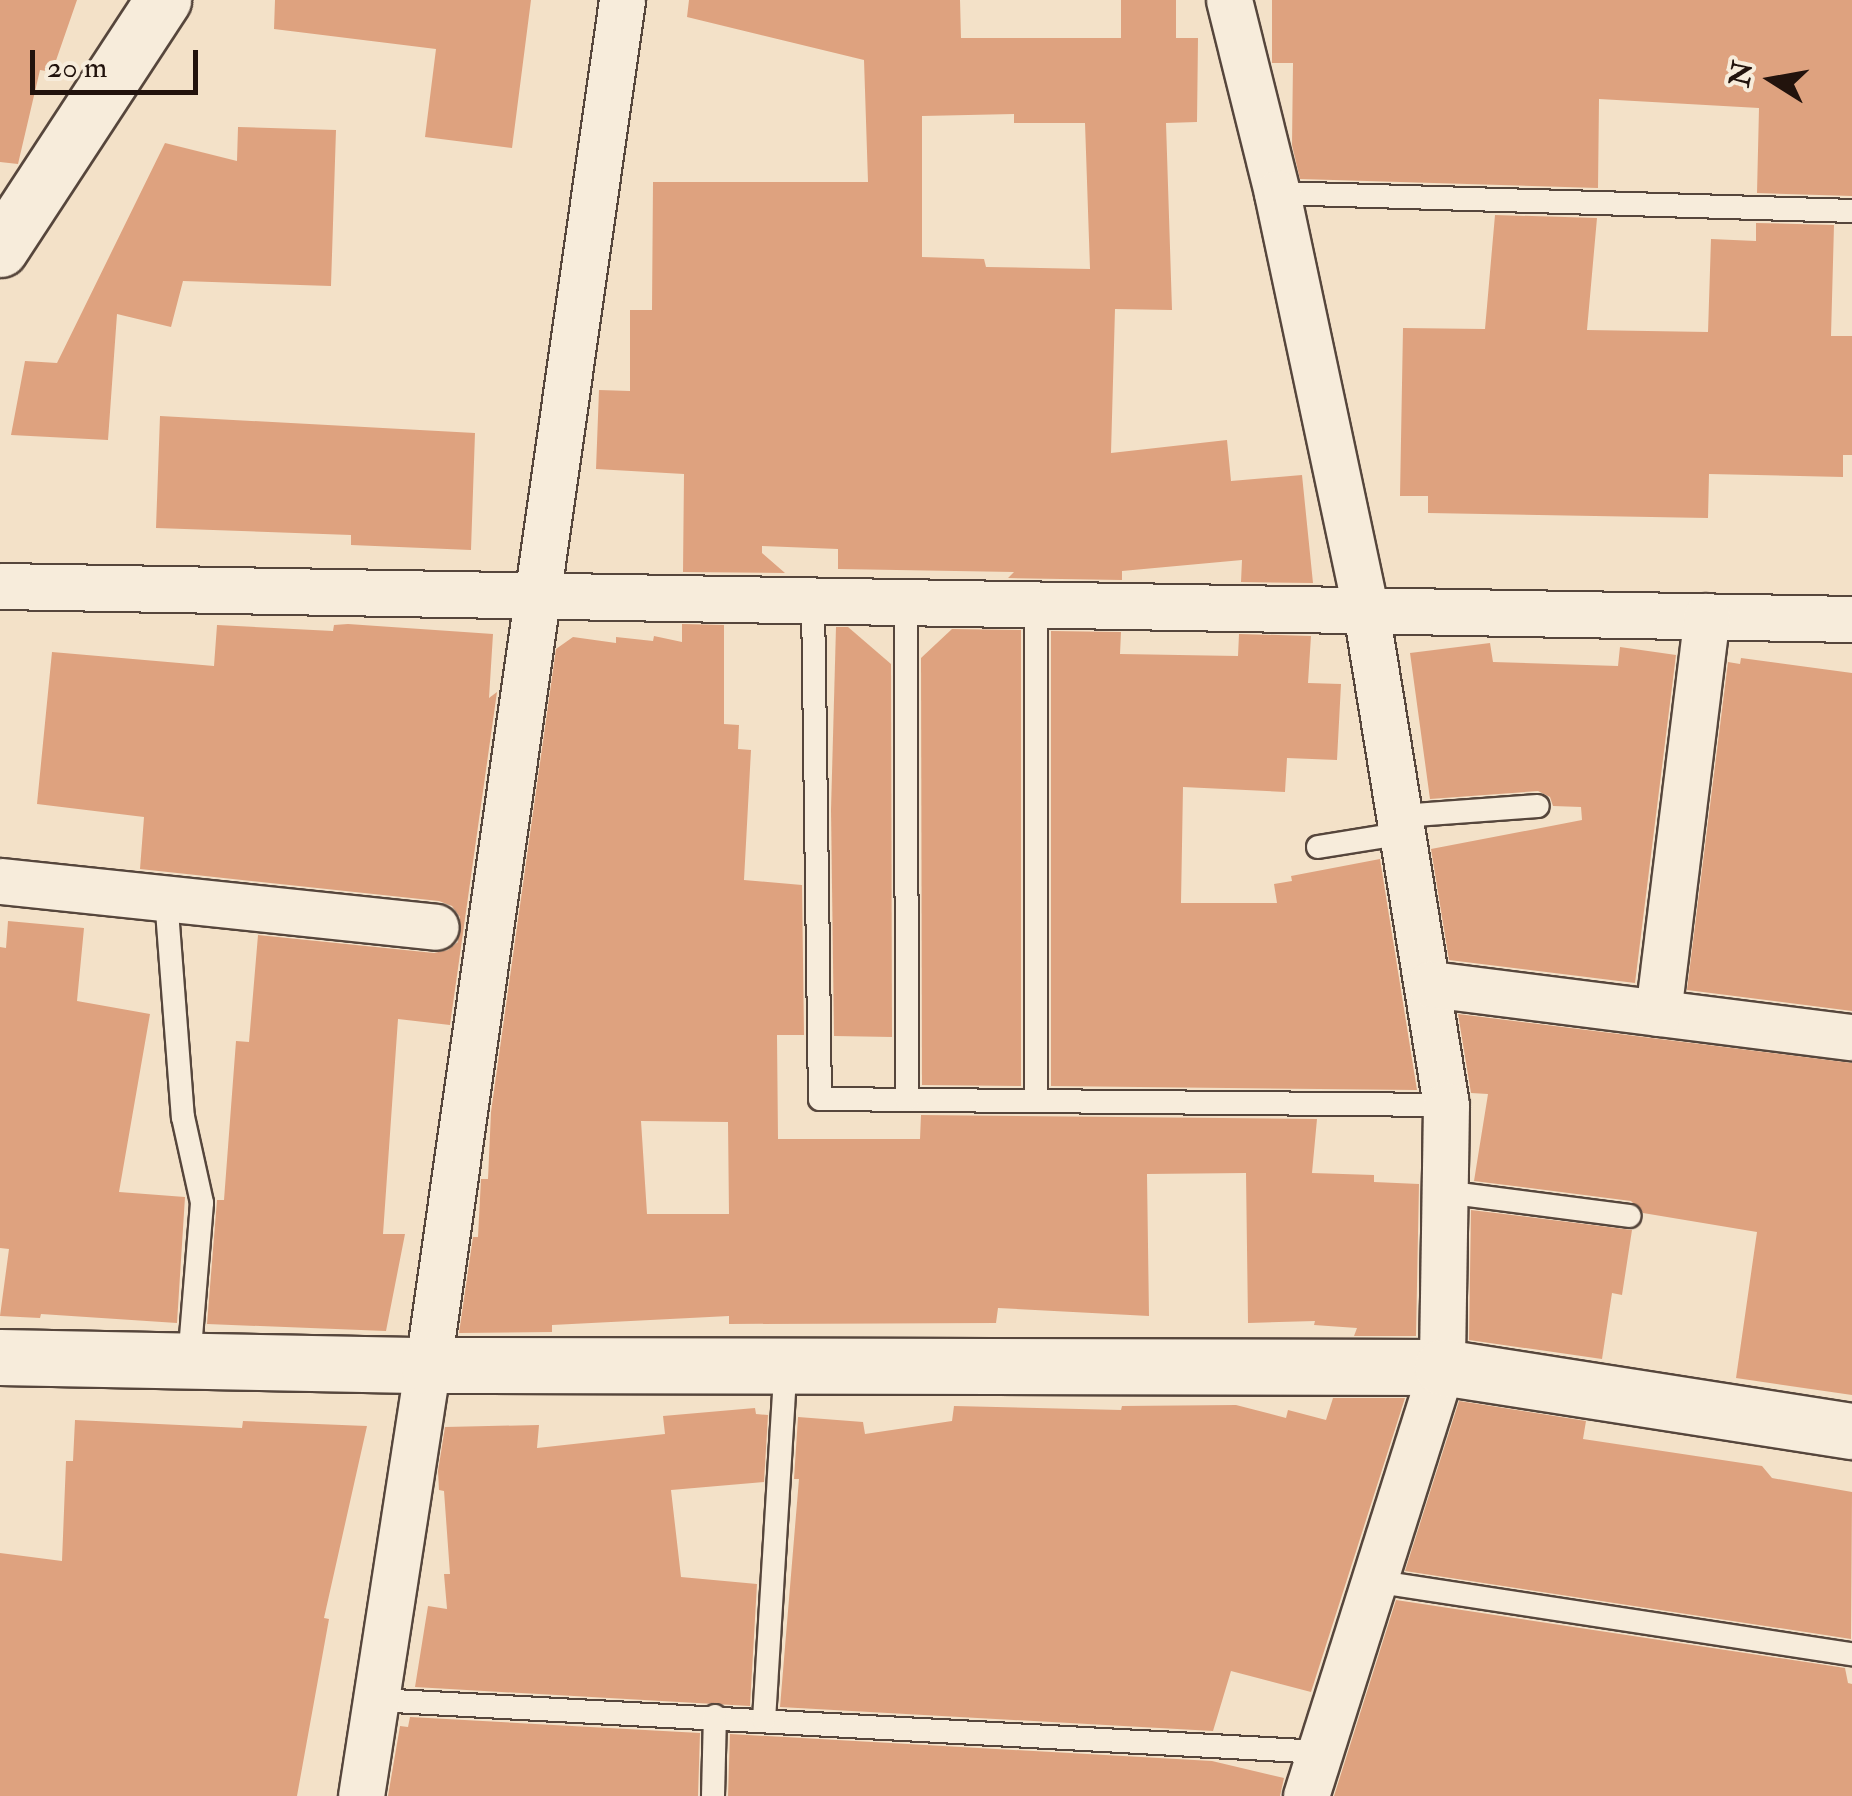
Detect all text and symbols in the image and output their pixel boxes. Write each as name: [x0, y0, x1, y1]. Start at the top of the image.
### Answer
scale bar: [35, 30, 202, 92]
north arrow: [1722, 30, 1822, 130]
text: 20 m: [47, 49, 107, 86]
text: N: [1722, 59, 1762, 90]

